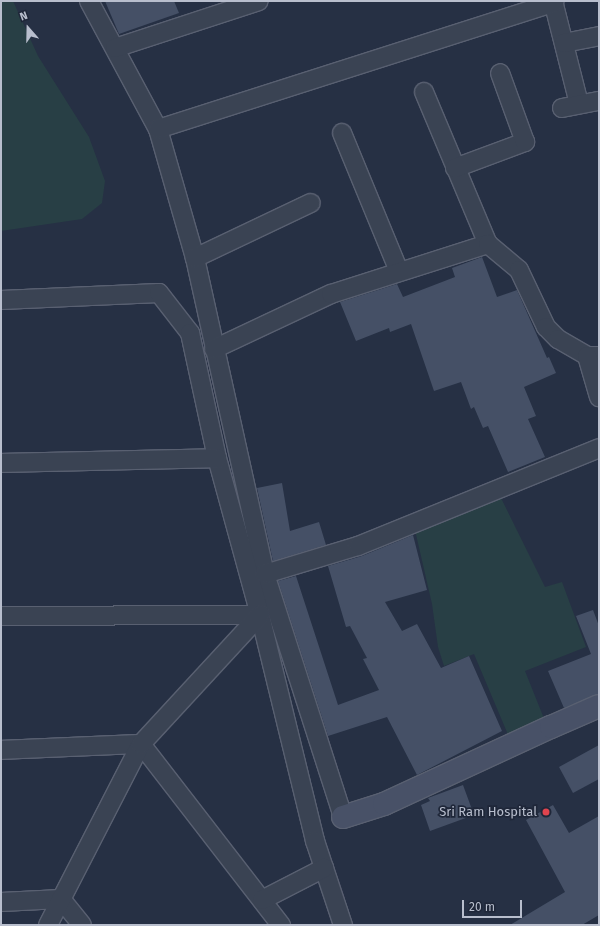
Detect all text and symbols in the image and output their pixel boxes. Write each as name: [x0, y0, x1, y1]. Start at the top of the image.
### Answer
north arrow: [8, 8, 48, 48]
text: N: [18, 9, 29, 24]
place label: Sri Ram Hospital: [439, 804, 537, 820]
marker: Sri Ram Hospital: [540, 806, 552, 818]
scale bar: [464, 892, 524, 918]
text: 20 m: [469, 900, 495, 914]

